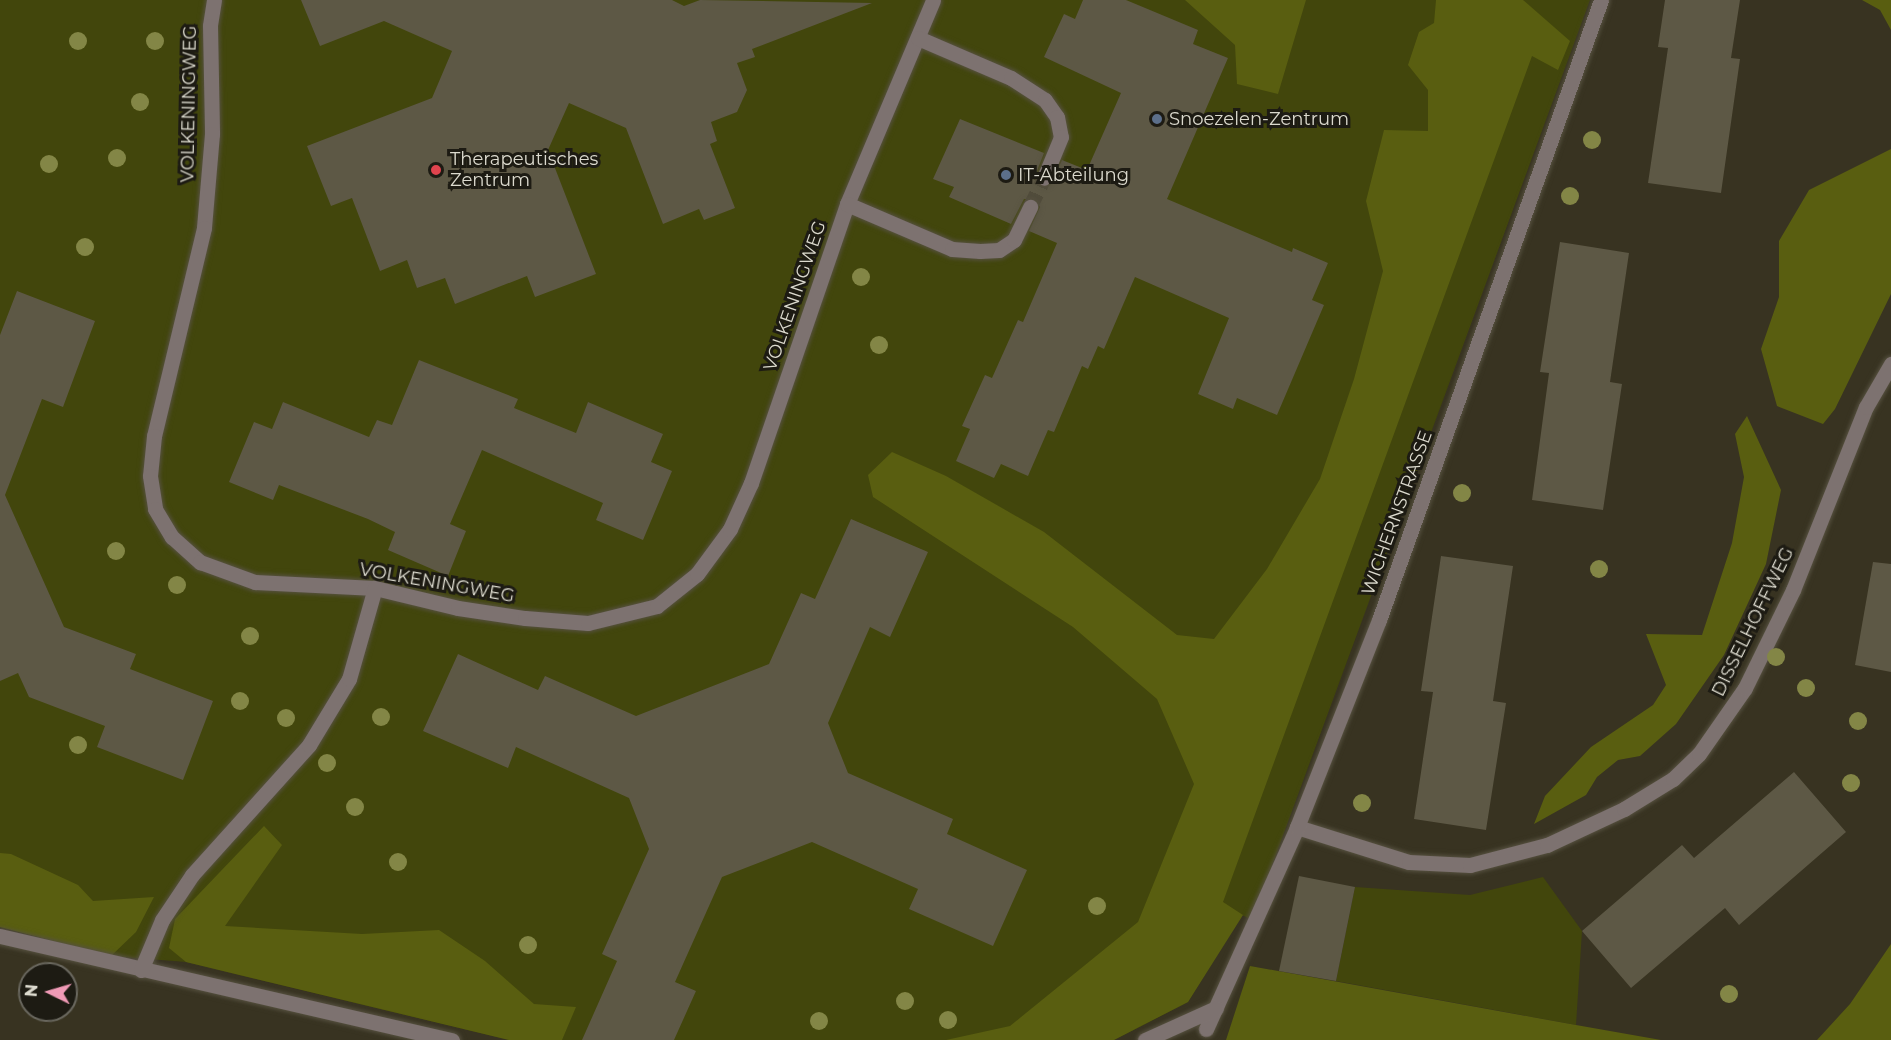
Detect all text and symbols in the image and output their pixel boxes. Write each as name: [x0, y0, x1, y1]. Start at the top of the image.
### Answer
street label: VOLKENINGWEG: [177, 25, 201, 183]
place label: Snoezelen-Zentrum: [1169, 108, 1349, 130]
marker: Snoezelen-Zentrum: [1150, 112, 1164, 126]
place label: Therapeutisches Zentrum: [450, 149, 598, 192]
marker: Therapeutisches Zentrum: [427, 161, 445, 179]
place label: IT-Abteilung: [1018, 164, 1129, 186]
marker: IT-Abteilung: [999, 168, 1013, 182]
street label: VOLKENINGWEG: [759, 218, 831, 374]
street label: WICHERNSTRASSE: [1357, 428, 1437, 598]
street label: DISSELHOFFWEG: [1708, 544, 1798, 700]
street label: VOLKENINGWEG: [358, 559, 516, 607]
north arrow: [18, 962, 78, 1022]
text: N: [22, 983, 42, 998]

